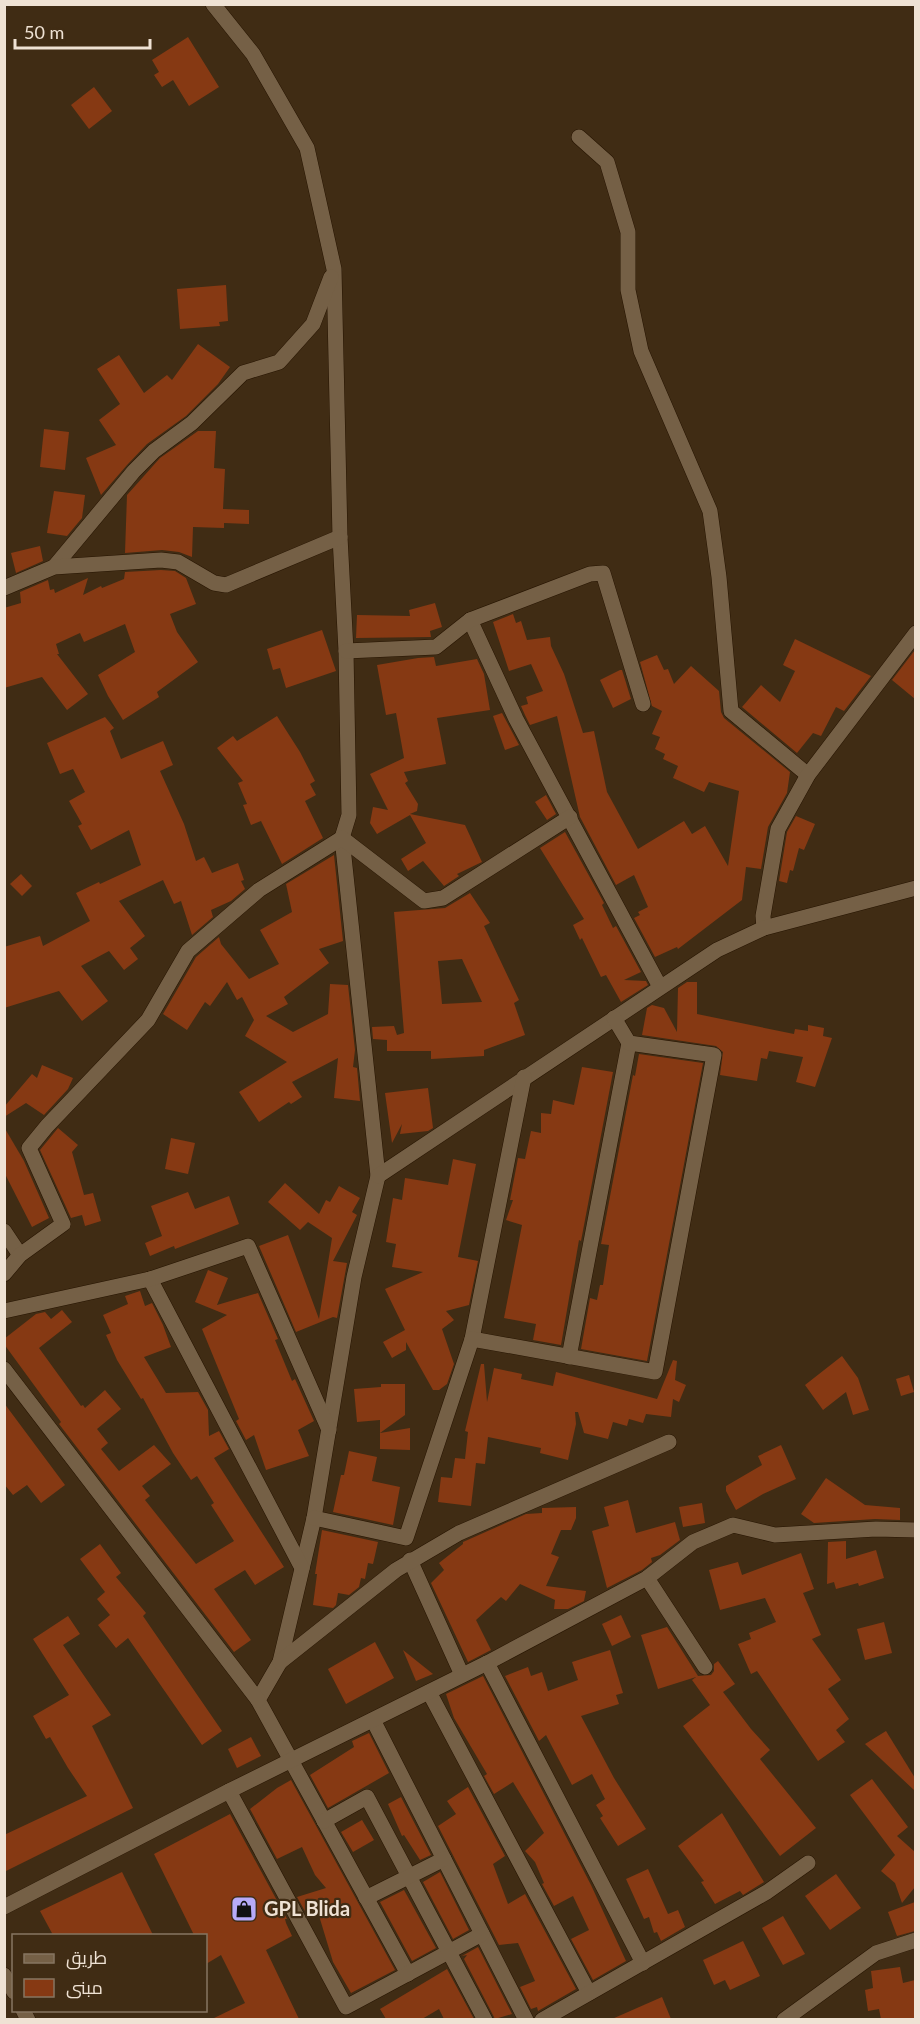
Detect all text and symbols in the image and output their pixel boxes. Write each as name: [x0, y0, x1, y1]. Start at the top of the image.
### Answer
scale bar: [15, 12, 150, 50]
text: 50 m: [24, 21, 64, 43]
shop icon: GPL Blida: [229, 1894, 259, 1924]
place label: GPL Blida: [264, 1896, 350, 1920]
legend: [12, 1934, 207, 2012]
text: طريق: [66, 1946, 107, 1970]
text: مبنى: [66, 1976, 103, 1999]

